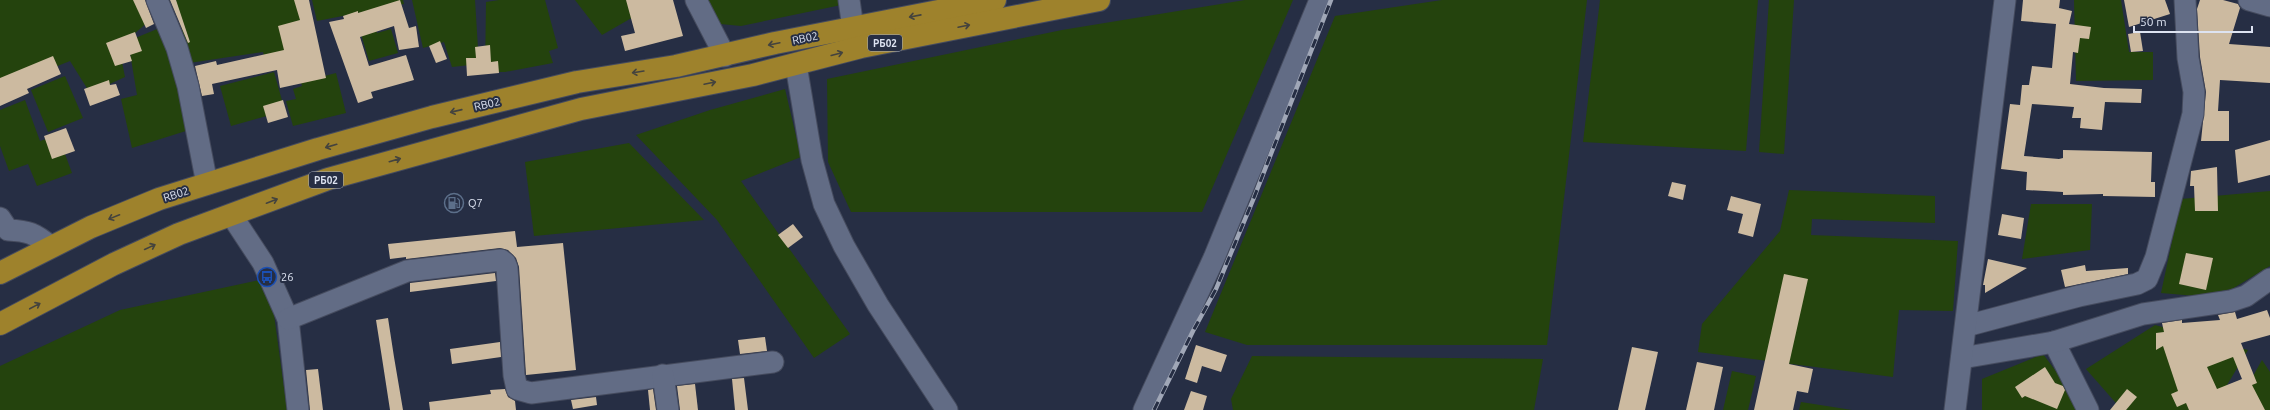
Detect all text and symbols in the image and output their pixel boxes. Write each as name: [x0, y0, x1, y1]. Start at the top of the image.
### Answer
scale bar: [2134, 8, 2252, 34]
one-way arrow: [909, 12, 922, 20]
text: 50 m: [2140, 15, 2167, 28]
one-way arrow: [957, 22, 970, 30]
street label: RB02: [791, 30, 819, 46]
road number: РБ02: [868, 35, 902, 51]
one-way arrow: [768, 40, 781, 48]
one-way arrow: [830, 50, 843, 57]
one-way arrow: [632, 69, 645, 77]
one-way arrow: [704, 79, 717, 87]
street label: RB02: [473, 95, 501, 113]
one-way arrow: [450, 108, 463, 116]
one-way arrow: [324, 142, 337, 150]
one-way arrow: [388, 156, 401, 163]
road number: РБ02: [309, 172, 343, 188]
street label: RB02: [162, 184, 190, 204]
fuel station icon: Q7: [443, 192, 465, 214]
one-way arrow: [265, 196, 277, 204]
place label: Q7: [468, 197, 483, 209]
one-way arrow: [109, 214, 121, 222]
one-way arrow: [144, 243, 156, 250]
bus stop icon: 26: [256, 266, 278, 288]
place label: 26: [281, 271, 293, 283]
one-way arrow: [28, 302, 40, 309]

